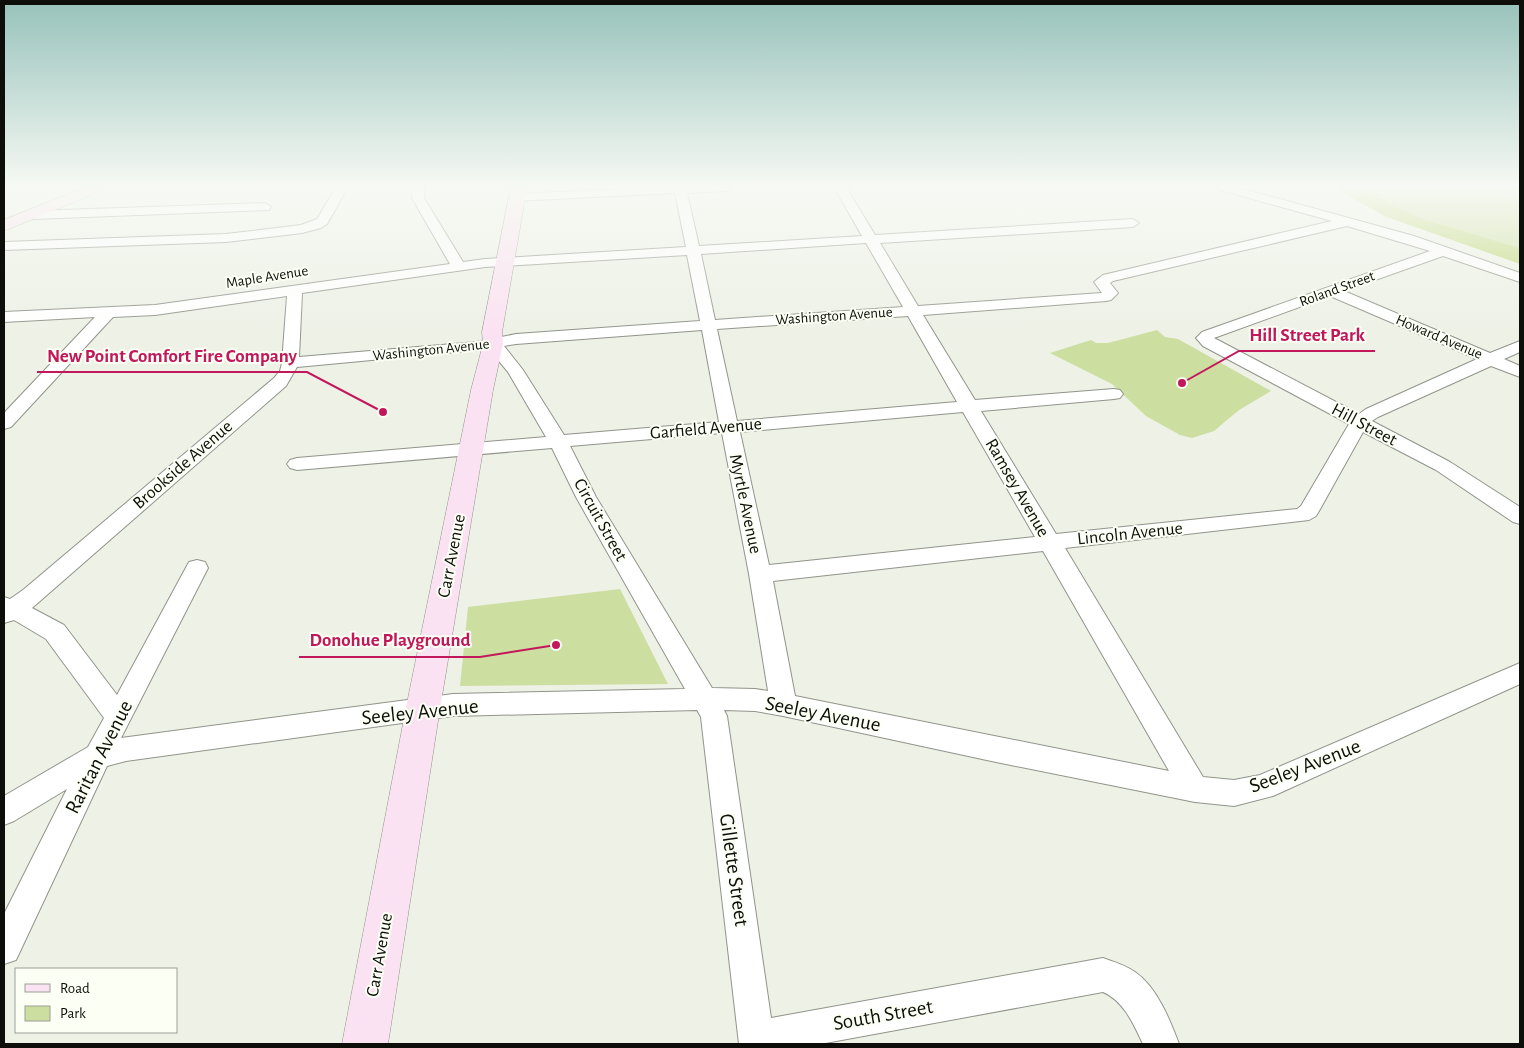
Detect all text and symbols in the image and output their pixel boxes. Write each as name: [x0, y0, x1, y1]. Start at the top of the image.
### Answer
street label: Maple Avenue: [225, 263, 309, 291]
street label: Roland Street: [1297, 268, 1377, 310]
street label: Washington Avenue: [775, 304, 893, 328]
street label: Howard Avenue: [1393, 312, 1485, 362]
callout: Hill Street Park: [1239, 317, 1375, 351]
text: Hill Street Park: [1249, 326, 1365, 345]
street label: Washington Avenue: [372, 336, 490, 364]
callout: New Point Comfort Fire Company: [37, 338, 307, 372]
text: New Point Comfort Fire Company: [47, 347, 298, 366]
street label: Hill Street: [1328, 400, 1400, 450]
street label: Garfield Avenue: [649, 415, 763, 443]
street label: Brookside Avenue: [130, 417, 236, 513]
street label: Ramsey Avenue: [982, 436, 1052, 540]
street label: Myrtle Avenue: [726, 453, 764, 555]
street label: Circuit Street: [570, 476, 630, 564]
street label: Carr Avenue: [435, 513, 469, 599]
street label: Lincoln Avenue: [1076, 520, 1184, 548]
callout: Donohue Playground: [299, 623, 480, 657]
text: Donohue Playground: [310, 631, 470, 650]
street label: Seeley Avenue: [763, 692, 883, 736]
street label: Seeley Avenue: [361, 695, 479, 729]
street label: Raritan Avenue: [61, 697, 137, 817]
street label: Seeley Avenue: [1246, 735, 1364, 797]
street label: Gillette Street: [716, 812, 752, 928]
street label: Carr Avenue: [364, 912, 396, 998]
legend: [15, 968, 178, 1033]
text: Road: [60, 981, 90, 996]
street label: South Street: [831, 996, 935, 1034]
text: Park: [60, 1006, 86, 1021]

